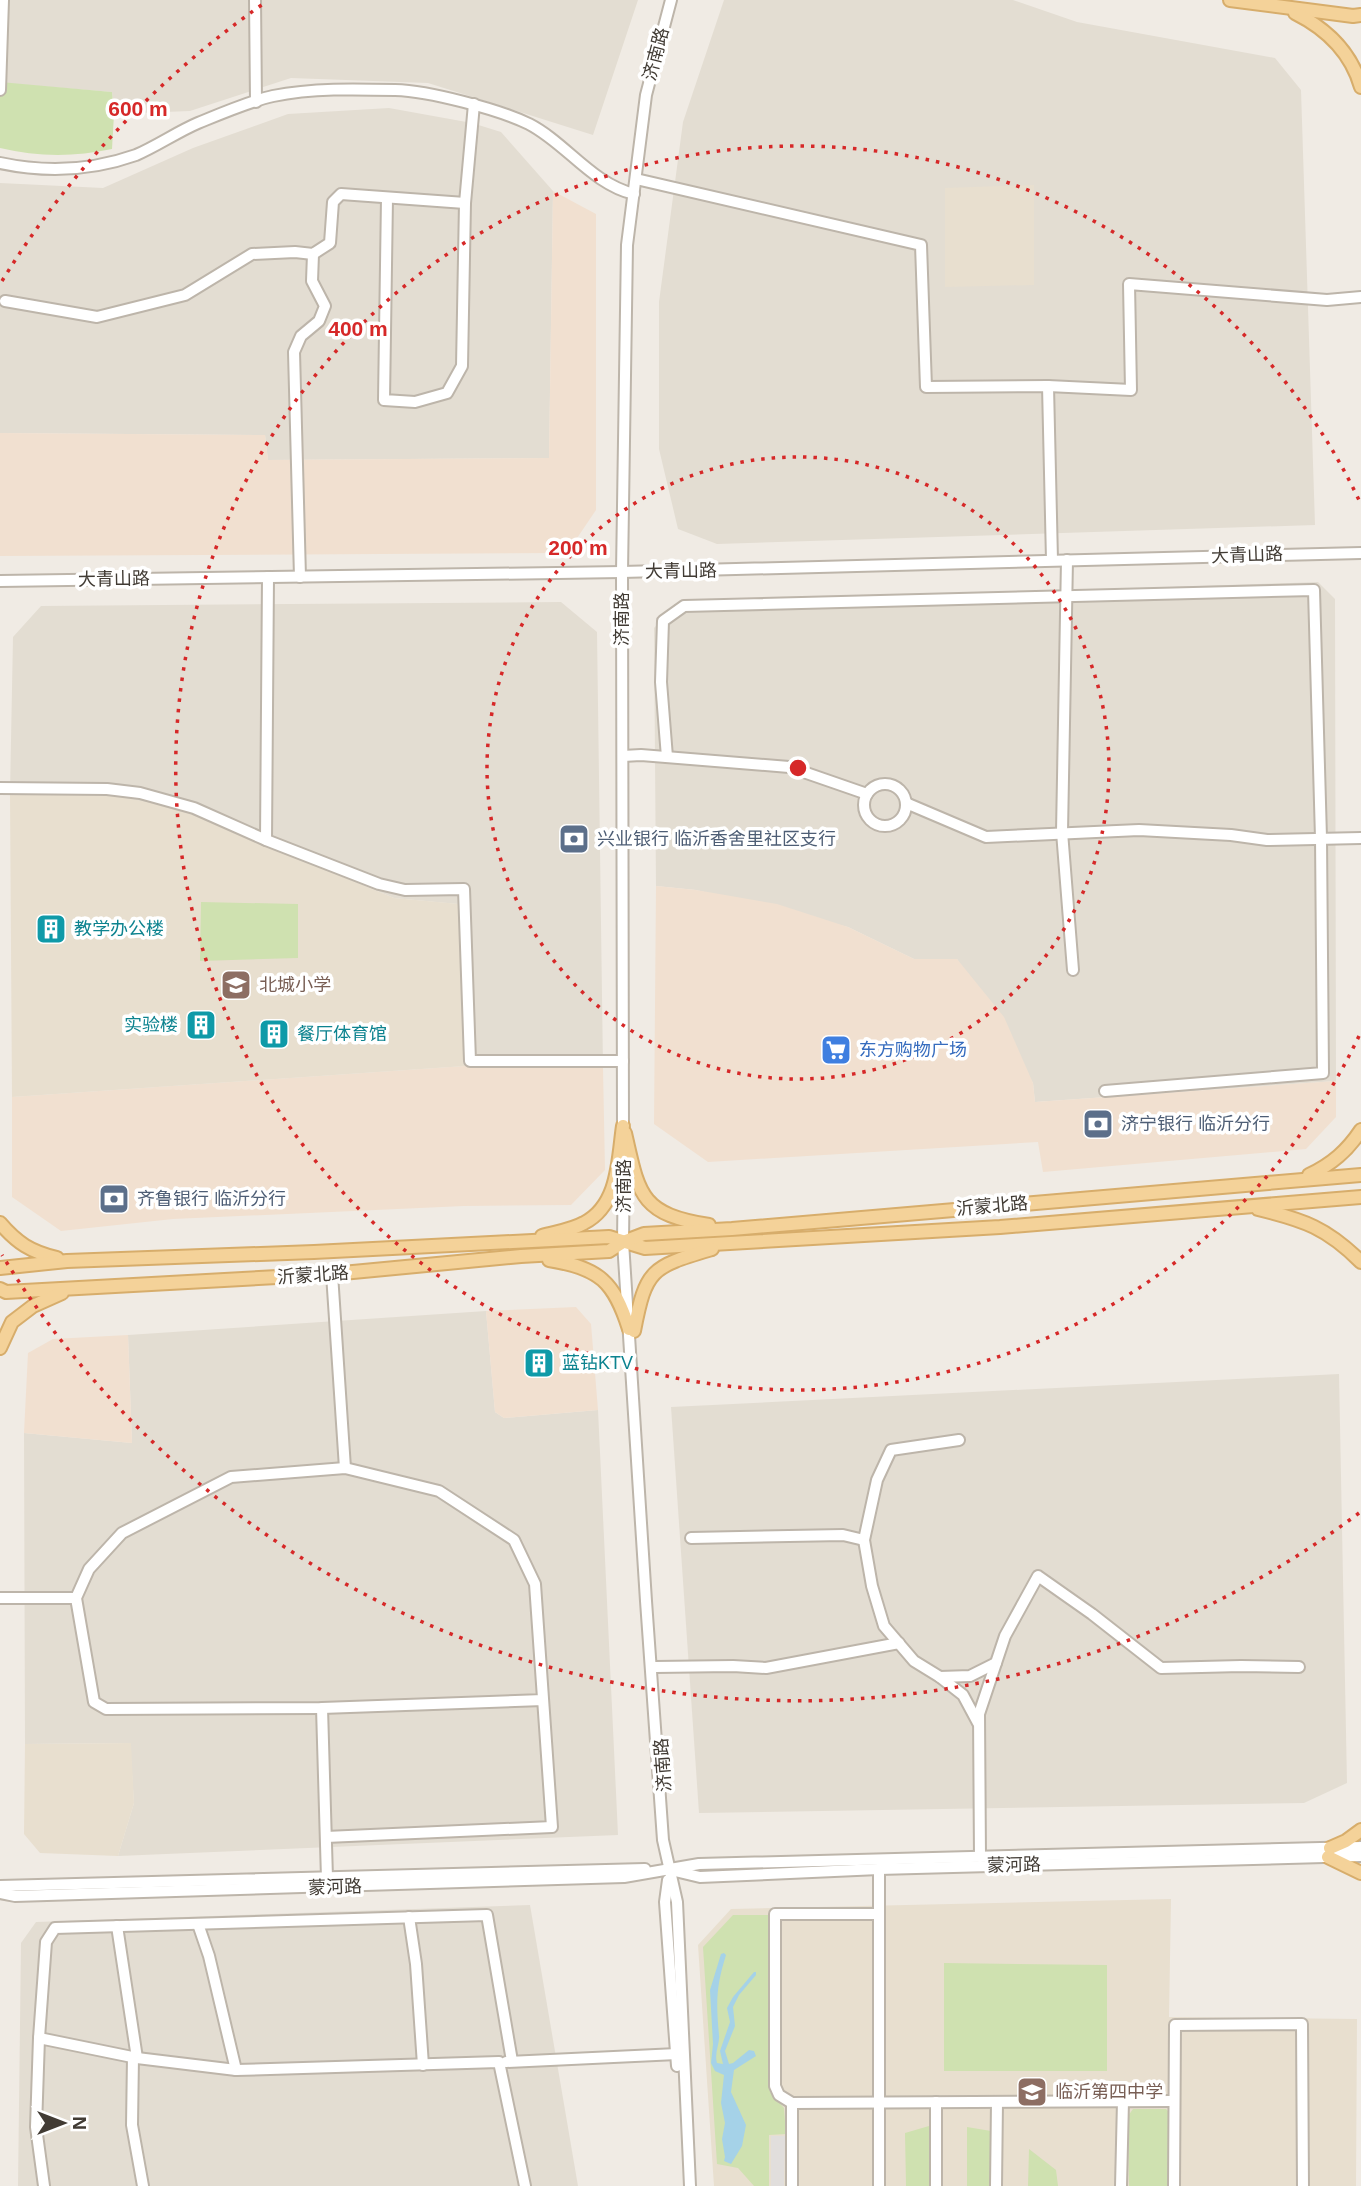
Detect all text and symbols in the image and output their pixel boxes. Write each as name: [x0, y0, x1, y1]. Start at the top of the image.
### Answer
street label: 济南路: [639, 25, 673, 83]
text: 600 m: [108, 97, 168, 120]
text: 400 m: [328, 317, 388, 340]
text: 200 m: [548, 536, 608, 559]
street label: 大青山路: [1211, 544, 1283, 566]
street label: 大青山路: [645, 560, 717, 582]
street label: 大青山路: [78, 568, 150, 590]
street label: 济南路: [612, 592, 632, 646]
centre of rings: [786, 756, 810, 780]
bank icon: 兴业银行 临沂香舍里社区支行: [557, 822, 591, 856]
place label: 兴业银行 临沂香舍里社区支行: [597, 829, 836, 849]
building icon: 教学办公楼: [34, 912, 68, 946]
place label: 教学办公楼: [74, 919, 164, 939]
school or university icon: 北城小学: [219, 968, 253, 1002]
place label: 北城小学: [259, 975, 331, 995]
building icon: 实验楼: [184, 1008, 218, 1042]
place label: 实验楼: [124, 1015, 178, 1035]
building icon: 餐厅体育馆: [257, 1017, 291, 1051]
place label: 餐厅体育馆: [297, 1024, 387, 1044]
supermarket icon: 东方购物广场: [819, 1033, 853, 1067]
place label: 东方购物广场: [859, 1040, 967, 1060]
bank icon: 济宁银行 临沂分行: [1081, 1107, 1115, 1141]
place label: 济宁银行 临沂分行: [1121, 1114, 1270, 1134]
street label: 济南路: [614, 1159, 634, 1213]
bank icon: 齐鲁银行 临沂分行: [97, 1182, 131, 1216]
place label: 齐鲁银行 临沂分行: [137, 1189, 286, 1209]
street label: 沂蒙北路: [955, 1193, 1029, 1219]
street label: 沂蒙北路: [276, 1263, 350, 1287]
building icon: 蓝钻KTV: [522, 1346, 556, 1380]
place label: 蓝钻KTV: [562, 1353, 633, 1373]
street label: 济南路: [651, 1737, 675, 1793]
street label: 蒙河路: [987, 1855, 1041, 1875]
street label: 蒙河路: [308, 1876, 362, 1898]
school or university icon: 临沂第四中学: [1015, 2075, 1049, 2109]
place label: 临沂第四中学: [1055, 2082, 1163, 2102]
north arrow: [28, 2088, 98, 2158]
text: N: [69, 2116, 90, 2130]

